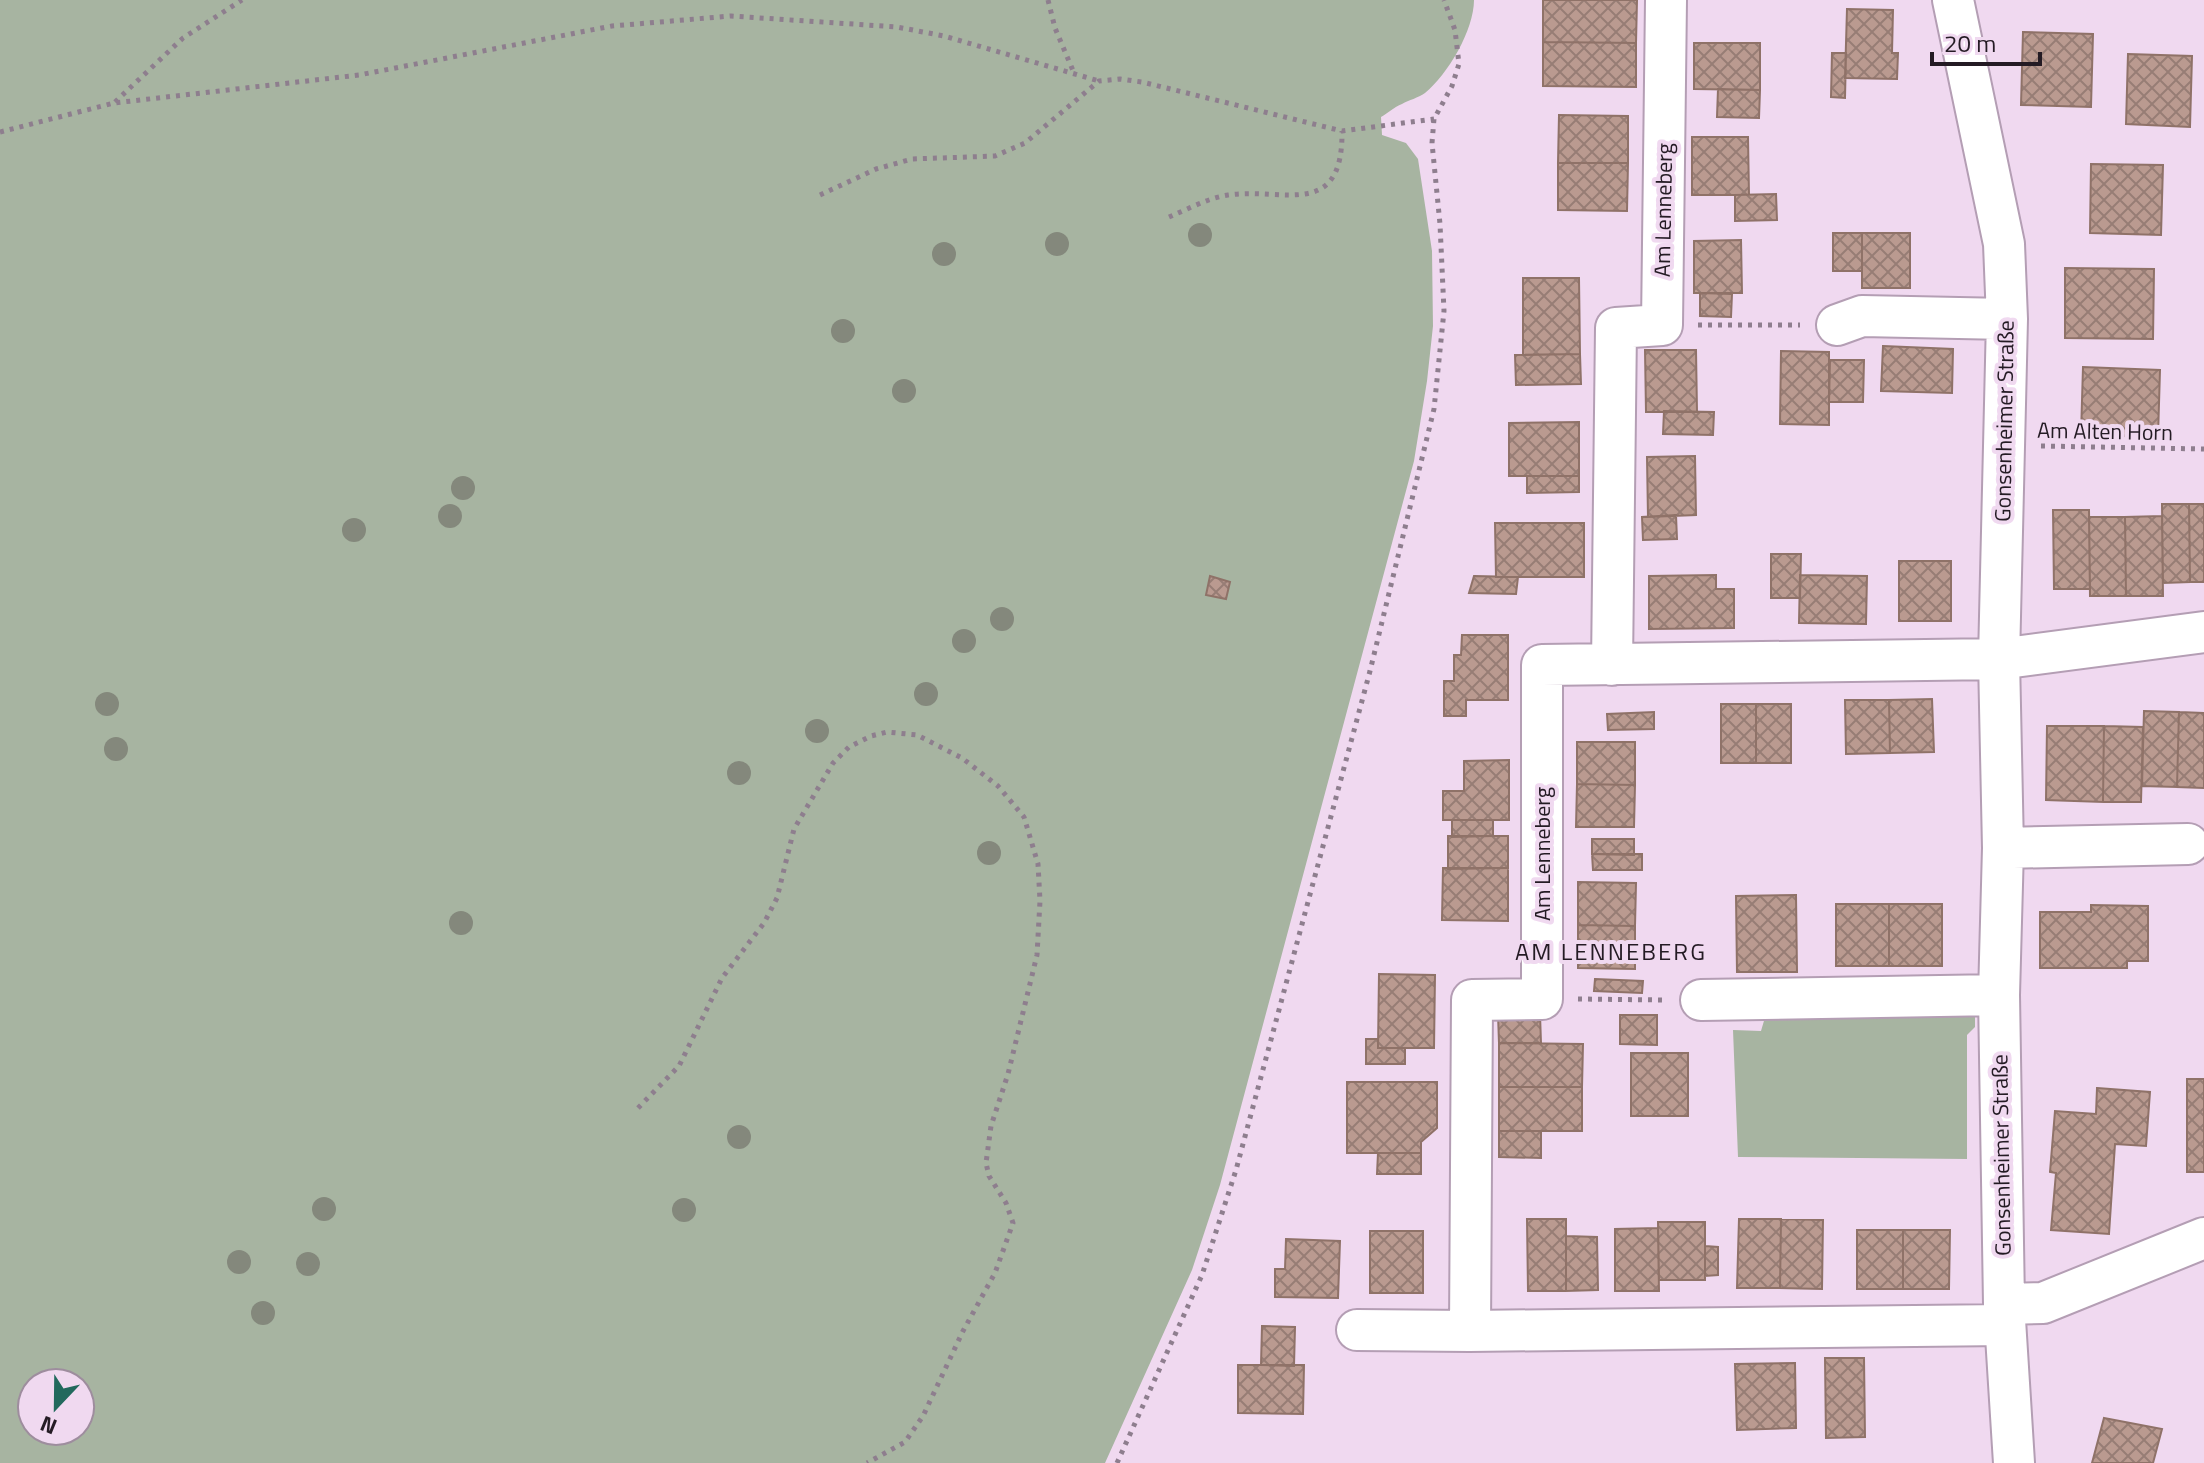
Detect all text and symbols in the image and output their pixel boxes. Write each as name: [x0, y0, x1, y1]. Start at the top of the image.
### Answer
scale bar: [1932, 16, 2040, 66]
text: 20 m: [1944, 25, 1996, 61]
street label: Am Lenneberg: [1645, 143, 1681, 277]
street label: Gonsenheimer Straße: [1985, 320, 2023, 522]
street label: Am Alten Horn: [2037, 413, 2173, 449]
street label: Am Lenneberg: [1525, 787, 1559, 921]
district label: AM LENNEBERG: [1515, 933, 1707, 969]
street label: Gonsenheimer Straße: [1982, 1054, 2020, 1256]
north arrow: [16, 1367, 96, 1447]
text: N: [35, 1407, 62, 1444]

